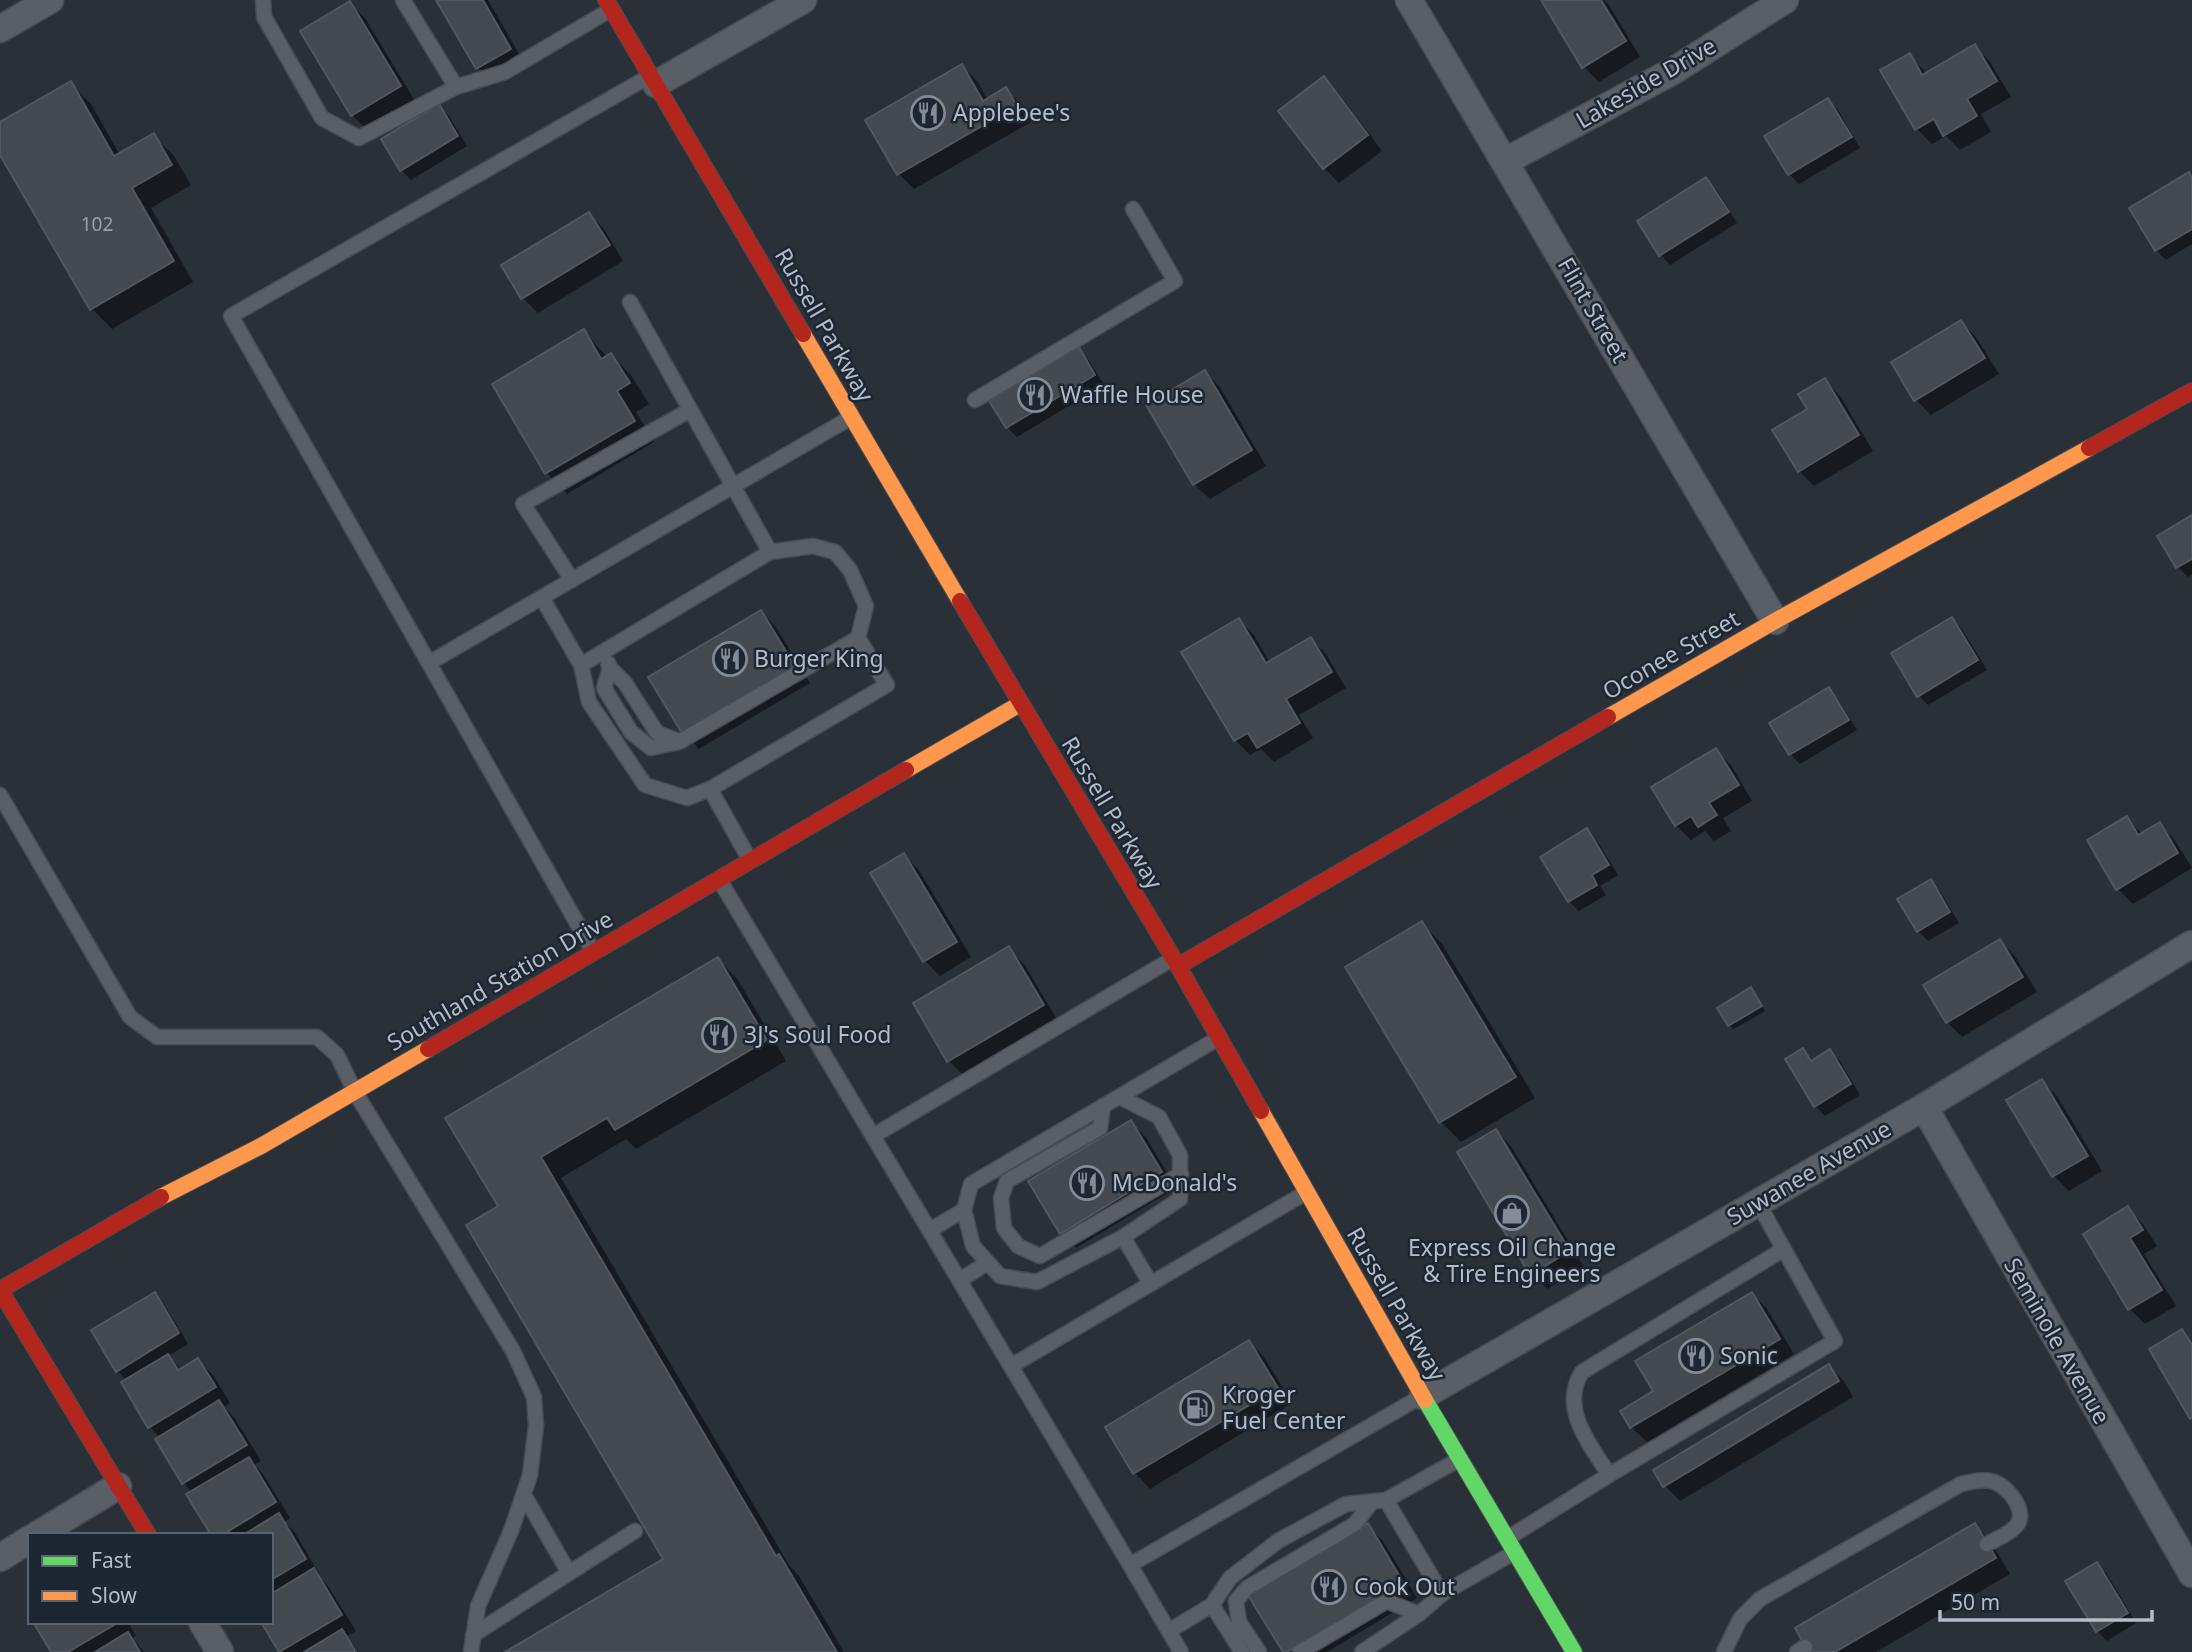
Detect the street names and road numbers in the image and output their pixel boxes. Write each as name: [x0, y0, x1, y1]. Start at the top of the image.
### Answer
street label: Lakeside Drive: [1569, 29, 1722, 135]
street label: Russell Parkway: [768, 242, 882, 408]
street label: Flint Street: [1551, 251, 1637, 368]
street label: Oconee Street: [1596, 602, 1745, 706]
street label: Russell Parkway: [1055, 730, 1171, 895]
street label: Southland Station Drive: [381, 902, 618, 1058]
street label: Suwanee Avenue: [1721, 1112, 1896, 1232]
street label: Russell Parkway: [1340, 1221, 1454, 1387]
street label: Seminole Avenue: [1997, 1252, 2118, 1429]

